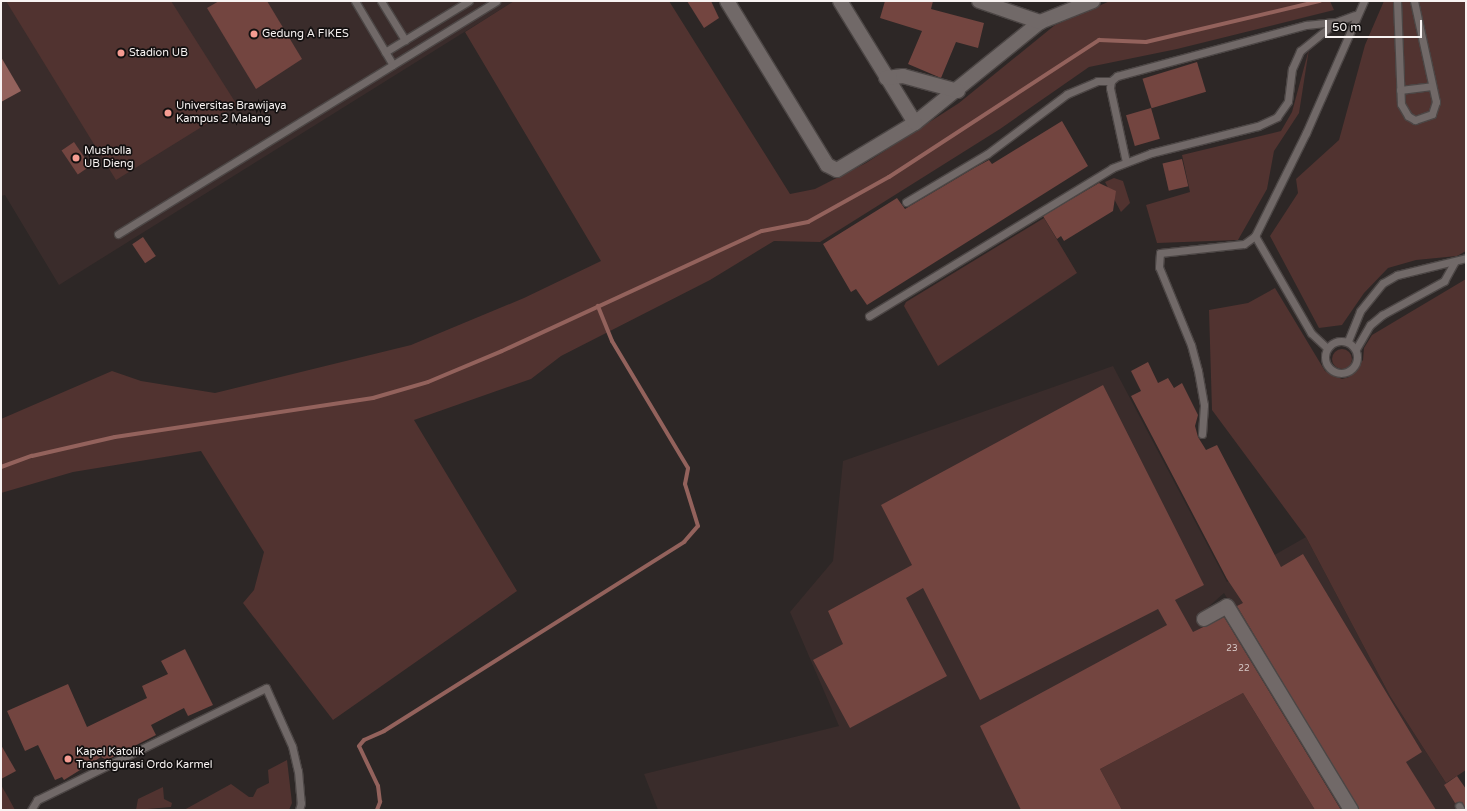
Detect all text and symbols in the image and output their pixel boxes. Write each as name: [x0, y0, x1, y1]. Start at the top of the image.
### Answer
scale bar: [1327, 12, 1424, 38]
text: 50 m: [1332, 20, 1361, 34]
place label: Gedung A FIKES: [262, 27, 349, 41]
marker: Gedung A FIKES: [249, 29, 259, 39]
place label: Stadion UB: [129, 46, 188, 60]
marker: Stadion UB: [116, 48, 126, 58]
place label: Universitas Brawijaya Kampus 2 Malang: [176, 100, 287, 126]
marker: Universitas Brawijaya Kampus 2 Malang: [163, 108, 173, 118]
place label: Musholla UB Dieng: [84, 145, 134, 171]
marker: Musholla UB Dieng: [71, 153, 81, 163]
house number: 23: [1226, 644, 1238, 654]
house number: 22: [1238, 664, 1250, 674]
place label: Kapel Katolik Transfigurasi Ordo Karmel: [76, 746, 213, 772]
marker: Kapel Katolik Transfigurasi Ordo Karmel: [63, 754, 73, 764]

